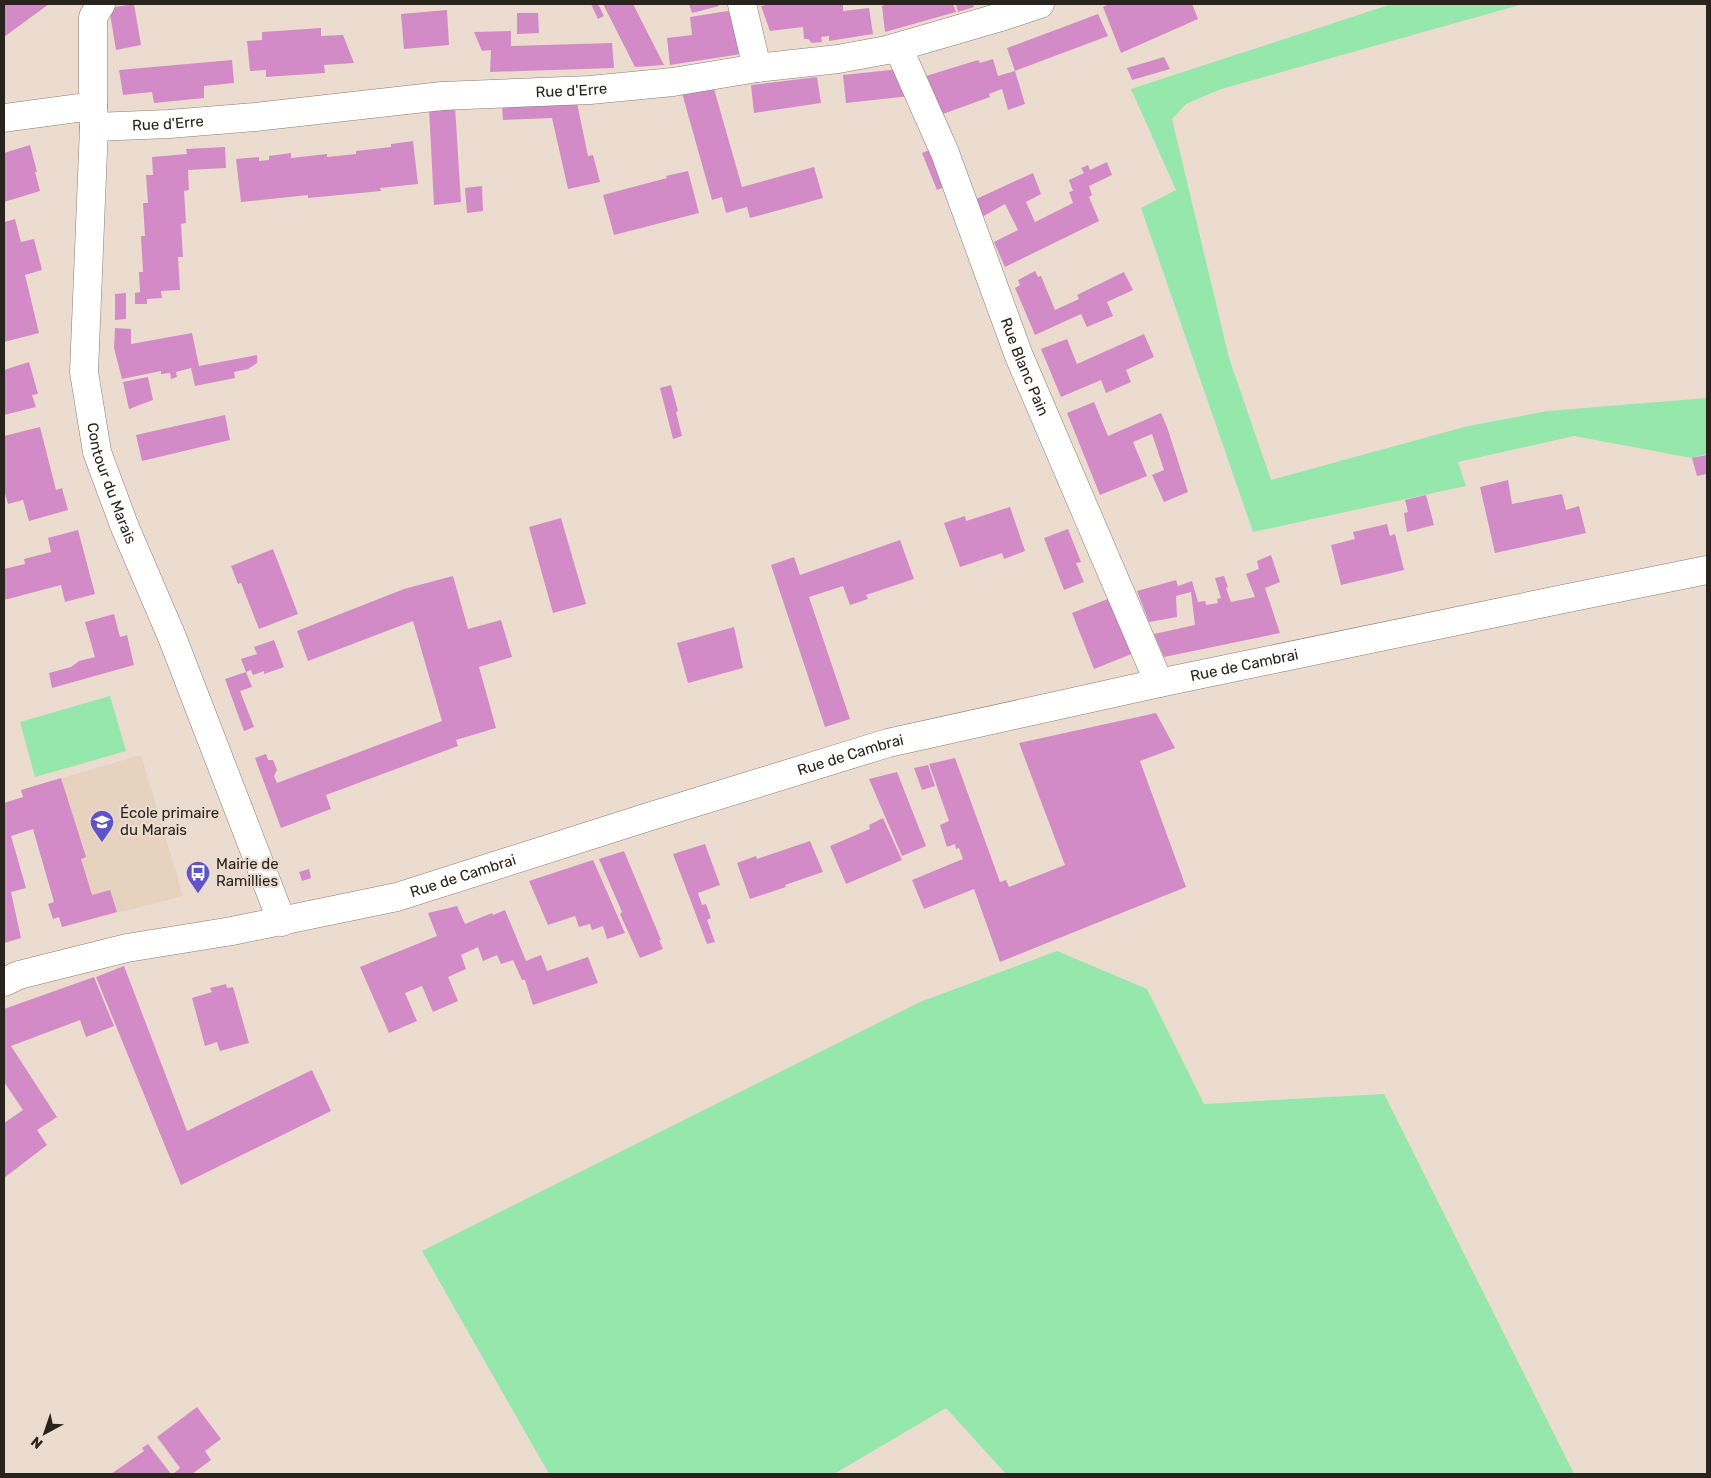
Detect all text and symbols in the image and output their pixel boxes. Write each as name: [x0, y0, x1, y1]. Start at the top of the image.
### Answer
street label: Rue d'Erre: [535, 79, 608, 101]
street label: Rue d'Erre: [132, 112, 205, 134]
street label: Rue Blanc Pain: [997, 315, 1053, 419]
street label: Contour du Marais: [83, 421, 140, 547]
street label: Rue de Cambrai: [1189, 645, 1300, 685]
street label: Rue de Cambrai: [795, 731, 905, 779]
place label: École primaire du Marais: [120, 804, 219, 839]
school or university icon: École primaire du Marais: [89, 809, 115, 843]
street label: Rue de Cambrai: [408, 851, 518, 901]
place label: Mairie de Ramillies: [216, 855, 279, 890]
bus stop icon: Mairie de Ramillies: [185, 860, 211, 894]
north arrow: [20, 1408, 70, 1458]
text: N: [28, 1433, 46, 1452]

